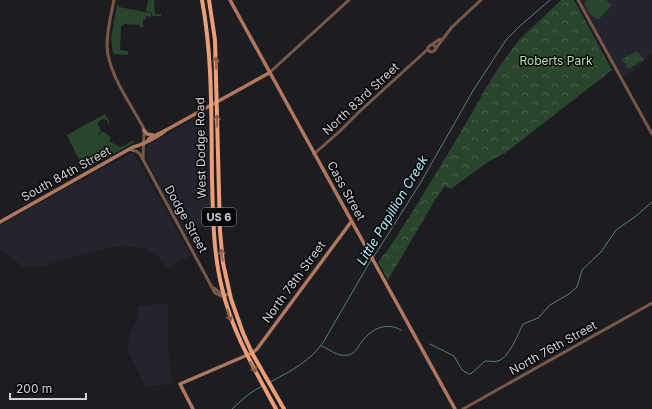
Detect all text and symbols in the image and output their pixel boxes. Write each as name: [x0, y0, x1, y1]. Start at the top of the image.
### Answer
park label: Roberts Park: [519, 53, 593, 68]
one-way arrow: [212, 57, 220, 70]
street label: North 83rd Street: [319, 59, 402, 138]
street label: West Dodge Road: [192, 97, 209, 199]
one-way arrow: [213, 115, 221, 128]
street label: South 84th Street: [18, 143, 113, 204]
water label: Little Papillion Creek: [353, 151, 432, 268]
street label: Cass Street: [324, 159, 369, 223]
street label: Dodge Street: [162, 182, 211, 255]
road number: US 6: [202, 208, 236, 226]
street label: North 78th Street: [259, 238, 328, 326]
one-way arrow: [218, 249, 226, 262]
one-way arrow: [226, 308, 233, 321]
street label: North 76th Street: [506, 317, 599, 378]
one-way arrow: [250, 361, 258, 373]
scale bar: [10, 375, 86, 401]
text: 200 m: [16, 381, 52, 396]

